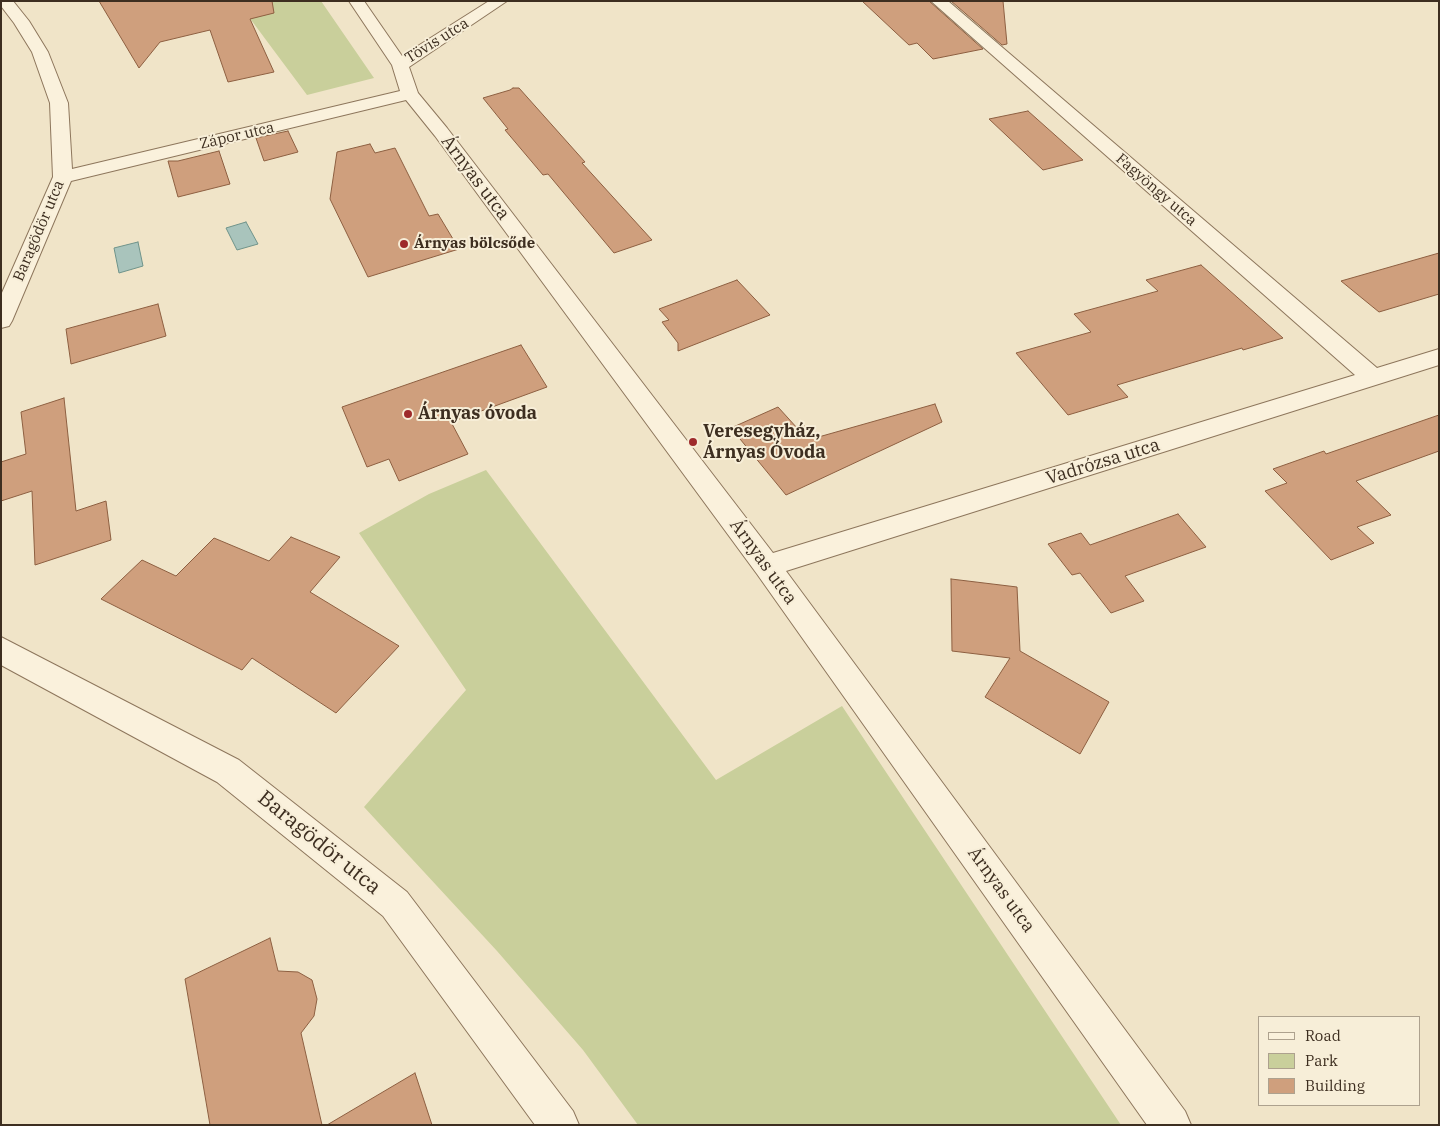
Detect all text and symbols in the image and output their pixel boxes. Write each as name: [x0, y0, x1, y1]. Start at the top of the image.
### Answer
street label: Tövis utca: [402, 14, 472, 68]
street label: Zápor utca: [198, 119, 276, 153]
street label: Árnyas utca: [436, 131, 514, 225]
street label: Fagyöngy utca: [1112, 150, 1200, 230]
street label: Baragödör utca: [10, 178, 68, 284]
place label: Árnyas bölcsőde: [414, 235, 535, 253]
marker: Árnyas bölcsőde: [398, 238, 410, 250]
place label: Árnyas óvoda: [418, 403, 537, 425]
marker: Árnyas óvoda: [402, 408, 414, 420]
place label: Veresegyház, Árnyas Óvoda: [703, 421, 826, 464]
street label: Vadrózsa utca: [1044, 434, 1162, 490]
marker: Veresegyház, Árnyas Óvoda: [687, 436, 699, 448]
street label: Árnyas utca: [725, 515, 801, 609]
street label: Baragödör utca: [252, 786, 386, 900]
street label: Árnyas utca: [963, 843, 1039, 937]
legend: [1258, 1016, 1420, 1106]
text: Road: [1305, 1026, 1341, 1045]
text: Park: [1305, 1051, 1338, 1070]
text: Building: [1305, 1076, 1365, 1095]

